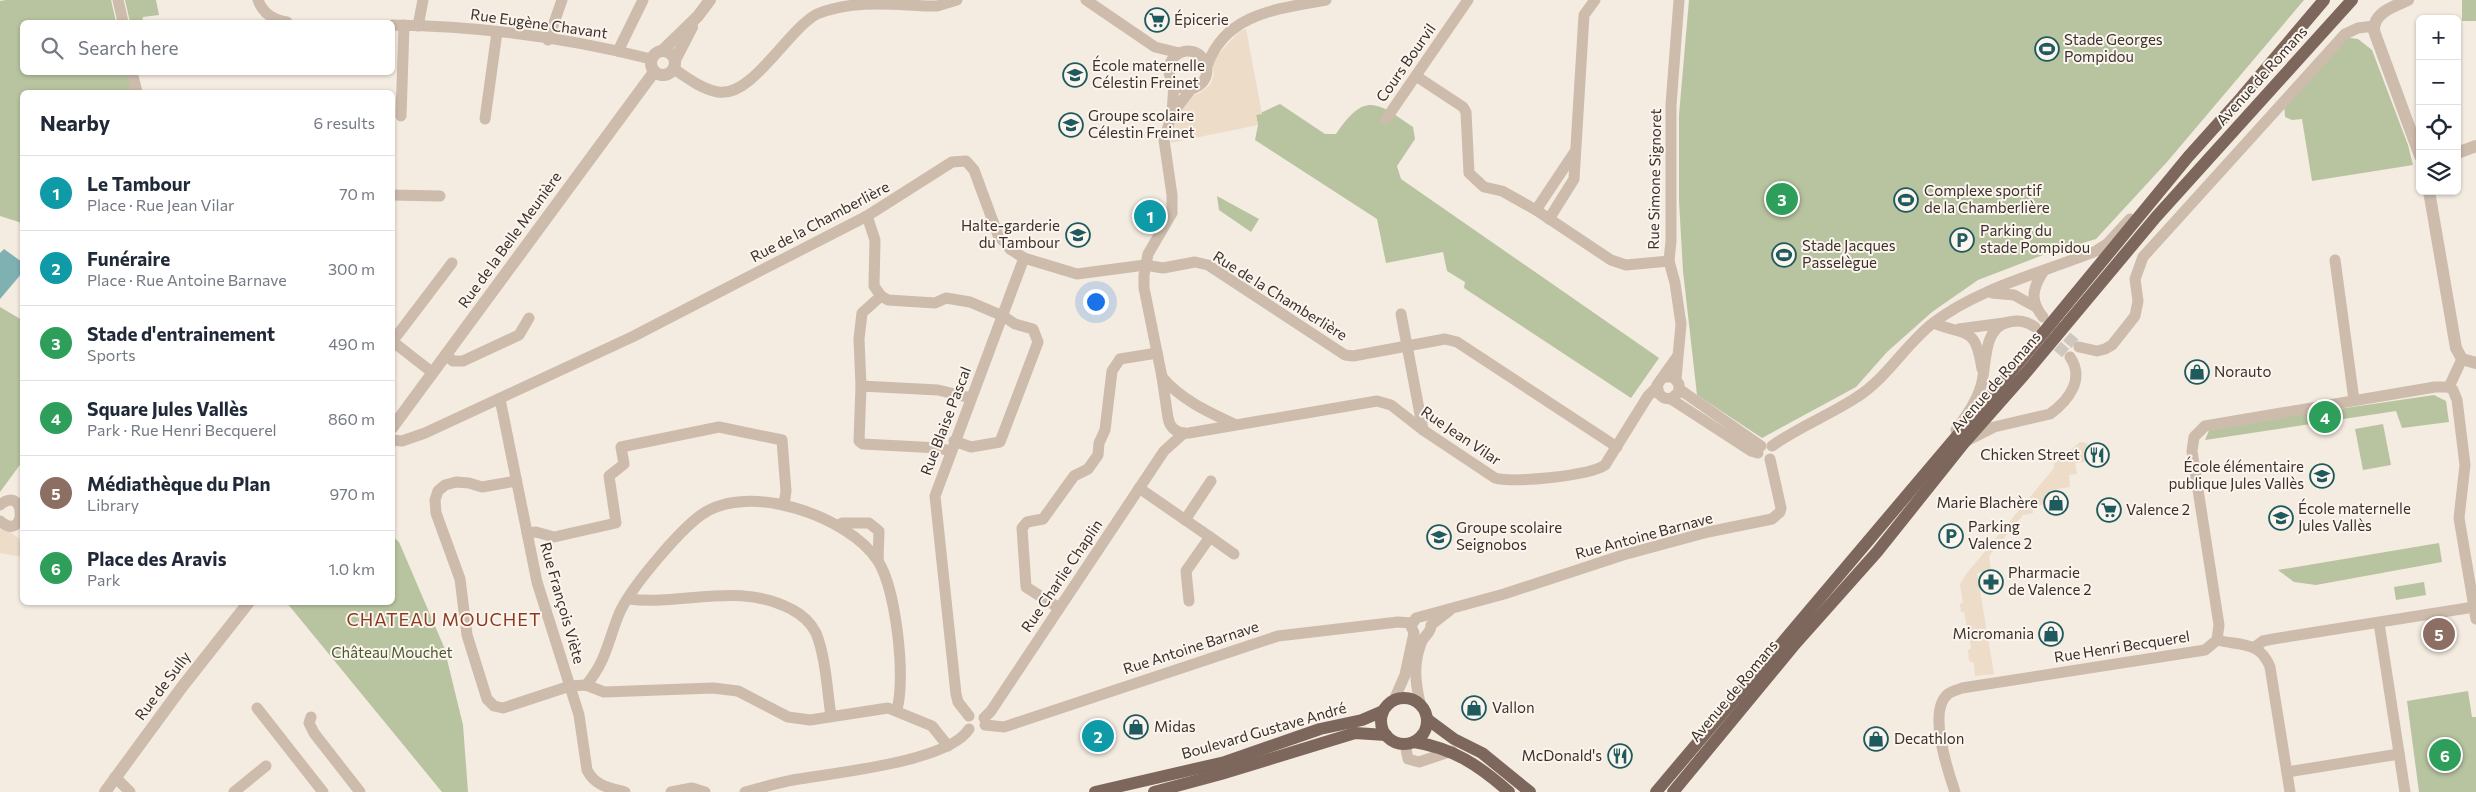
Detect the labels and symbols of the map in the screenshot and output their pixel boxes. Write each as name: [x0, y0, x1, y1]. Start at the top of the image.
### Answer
street label: Rue Eugène Chavant: [469, 4, 609, 42]
supermarket icon: Épicerie: [1144, 7, 1170, 33]
place label: Épicerie: [1174, 9, 1229, 28]
street label: Cours Bourvil: [1372, 20, 1439, 105]
street label: Avenue de Romans: [2212, 22, 2311, 129]
place label: Stade Georges Pompidou: [2064, 30, 2163, 65]
sports icon: Stade Georges Pompidou: [2034, 36, 2060, 62]
place label: École maternelle Célestin Freinet: [1092, 55, 1205, 91]
school or university icon: École maternelle Célestin Freinet: [1062, 62, 1088, 88]
place label: Groupe scolaire Célestin Freinet: [1088, 106, 1195, 141]
street label: Rue Simone Signoret: [1644, 108, 1664, 250]
school or university icon: Groupe scolaire Célestin Freinet: [1058, 112, 1084, 138]
street label: Rue de la Belle Meunière: [454, 168, 565, 311]
street label: Rue de la Chamberlière: [747, 177, 892, 265]
pin: 3: [1766, 180, 1798, 218]
place label: Complexe sportif de la Chamberlière: [1924, 181, 2050, 216]
sports icon: Complexe sportif de la Chamberlière: [1893, 187, 1919, 213]
pin: 1: [1134, 197, 1166, 235]
place label: Halte-garderie du Tambour: [961, 216, 1060, 251]
place label: Parking du stade Pompidou: [1980, 221, 2090, 256]
school or university icon: Halte-garderie du Tambour: [1065, 222, 1091, 248]
parking icon: Parking du stade Pompidou: [1949, 227, 1975, 253]
place label: Stade Jacques Passelègue: [1802, 236, 1896, 271]
sports icon: Stade Jacques Passelègue: [1771, 242, 1797, 268]
street label: Rue de la Chamberlière: [1210, 246, 1351, 344]
your location: [1083, 289, 1109, 315]
street label: Avenue de Romans: [1947, 327, 2044, 435]
shop icon: Norauto: [2184, 359, 2210, 385]
place label: Norauto: [2214, 362, 2271, 380]
street label: Rue Blaise Pascal: [916, 364, 974, 478]
pin: 4: [2309, 398, 2341, 436]
street label: Rue Jean Vilar: [1418, 402, 1505, 469]
restaurant icon: Chicken Street: [2084, 442, 2110, 468]
place label: Chicken Street: [1980, 445, 2080, 463]
place label: École élémentaire publique Jules Vallès: [2168, 456, 2304, 492]
school or university icon: École élémentaire publique Jules Vallès: [2309, 463, 2335, 489]
shop icon: Marie Blachère: [2043, 490, 2069, 516]
place label: Marie Blachère: [1936, 493, 2038, 511]
supermarket icon: Valence 2: [2096, 497, 2122, 523]
place label: École maternelle Jules Vallès: [2298, 498, 2411, 534]
place label: Valence 2: [2126, 500, 2190, 518]
school or university icon: École maternelle Jules Vallès: [2268, 505, 2294, 531]
street label: Rue Antoine Barnave: [1573, 508, 1714, 562]
street label: Rue Charlie Chaplin: [1017, 516, 1106, 635]
place label: Parking Valence 2: [1968, 517, 2032, 552]
place label: Groupe scolaire Seignobos: [1456, 518, 1562, 553]
parking icon: Parking Valence 2: [1938, 523, 1964, 549]
school or university icon: Groupe scolaire Seignobos: [1426, 524, 1452, 550]
street label: Rue François Viète: [537, 540, 589, 666]
place label: Pharmacie de Valence 2: [2008, 563, 2092, 598]
pharmacy icon: Pharmacie de Valence 2: [1978, 569, 2004, 595]
district label: CHATEAU MOUCHET: [346, 608, 542, 630]
pin: 5: [2423, 615, 2455, 653]
street label: Rue Antoine Barnave: [1121, 617, 1261, 677]
shop icon: Micromania: [2038, 621, 2064, 647]
place label: Micromania: [1952, 624, 2034, 642]
street label: Rue Henri Becquerel: [2053, 626, 2191, 666]
street label: Avenue de Romans: [1685, 636, 1781, 745]
park label: Château Mouchet: [331, 643, 453, 661]
street label: Rue de Sully: [131, 647, 194, 723]
shop icon: Vallon: [1461, 695, 1487, 721]
street label: Boulevard Gustave André: [1179, 698, 1348, 762]
place label: Vallon: [1492, 698, 1535, 716]
shop icon: Midas: [1123, 714, 1149, 740]
pin: 2: [1082, 717, 1114, 755]
place label: Midas: [1154, 717, 1196, 735]
shop icon: Decathlon: [1863, 726, 1889, 752]
place label: Decathlon: [1894, 729, 1964, 747]
pin: 6: [2429, 736, 2461, 774]
restaurant icon: McDonald's: [1607, 743, 1633, 769]
place label: McDonald's: [1521, 746, 1602, 764]

